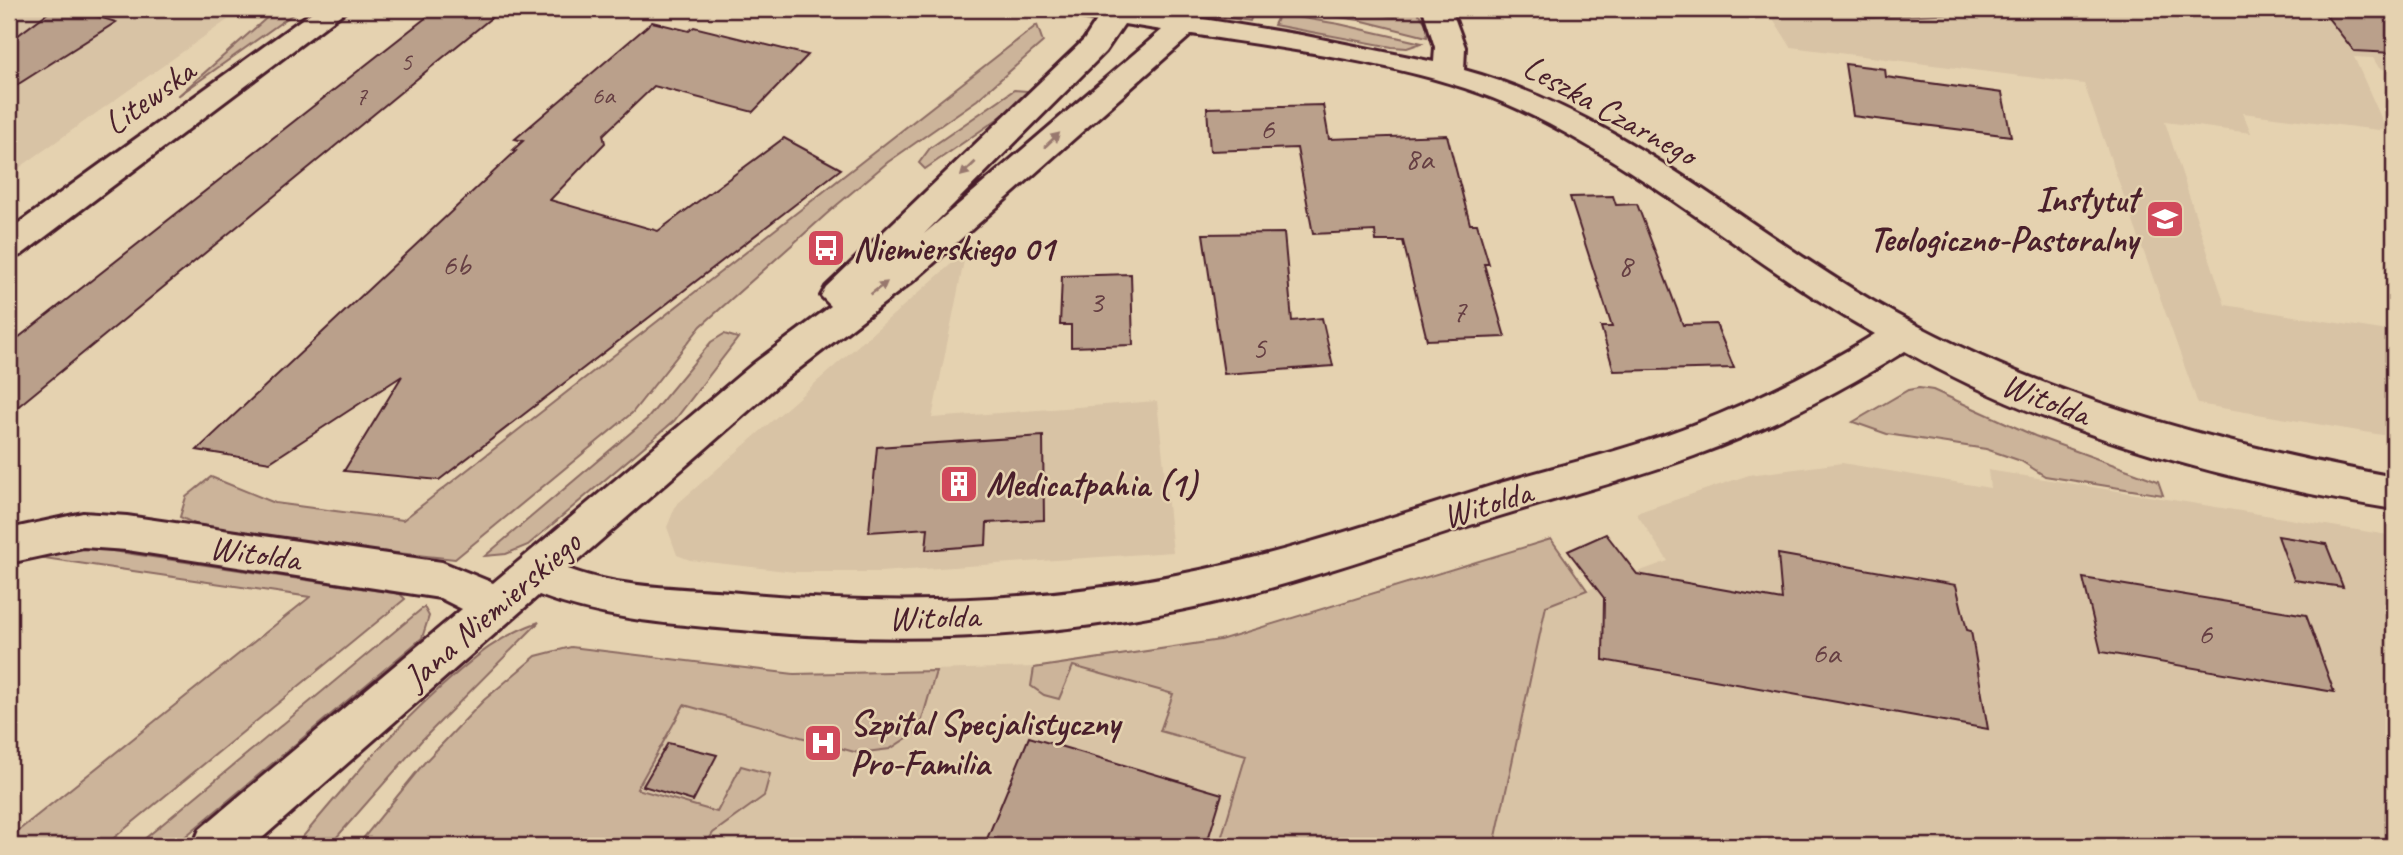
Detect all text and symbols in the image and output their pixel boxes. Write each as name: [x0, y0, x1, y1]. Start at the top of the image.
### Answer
street label: Leszka Czarnego: [1515, 44, 1708, 178]
house number: 5: [400, 45, 413, 78]
street label: Litewska: [95, 47, 206, 145]
house number: 6a: [591, 79, 616, 112]
house number: 7: [355, 80, 368, 113]
house number: 6: [1260, 108, 1276, 149]
one-way arrow: [1043, 132, 1061, 148]
house number: 8a: [1405, 138, 1435, 179]
one-way arrow: [960, 161, 977, 177]
place label: Instytut Teologiczno-Pastoralny: [1869, 177, 2143, 262]
school or university icon: Instytut Teologiczno-Pastoralny: [2144, 198, 2186, 240]
place label: Niemierskiego 01: [853, 226, 1058, 271]
bus stop icon: Niemierskiego 01: [805, 227, 847, 269]
house number: 6b: [442, 244, 472, 285]
house number: 8: [1618, 245, 1635, 286]
one-way arrow: [870, 281, 888, 296]
house number: 3: [1089, 281, 1106, 322]
house number: 7: [1452, 291, 1468, 332]
house number: 5: [1252, 327, 1268, 368]
street label: Witolda: [1996, 362, 2099, 437]
place label: Medicatpahia (1): [986, 462, 1199, 507]
building icon: Medicatpahia (1): [938, 463, 980, 505]
street label: Witolda: [1437, 468, 1540, 539]
street label: Jana Niemierskiego: [392, 519, 591, 701]
street label: Witolda: [207, 524, 306, 582]
street label: Witolda: [888, 593, 983, 641]
house number: 6: [2198, 613, 2214, 654]
house number: 6a: [1812, 632, 1842, 673]
place label: Szpital Specjalistyczny Pro-Familia: [850, 701, 1124, 786]
hospital icon: Szpital Specjalistyczny Pro-Familia: [802, 722, 844, 764]

